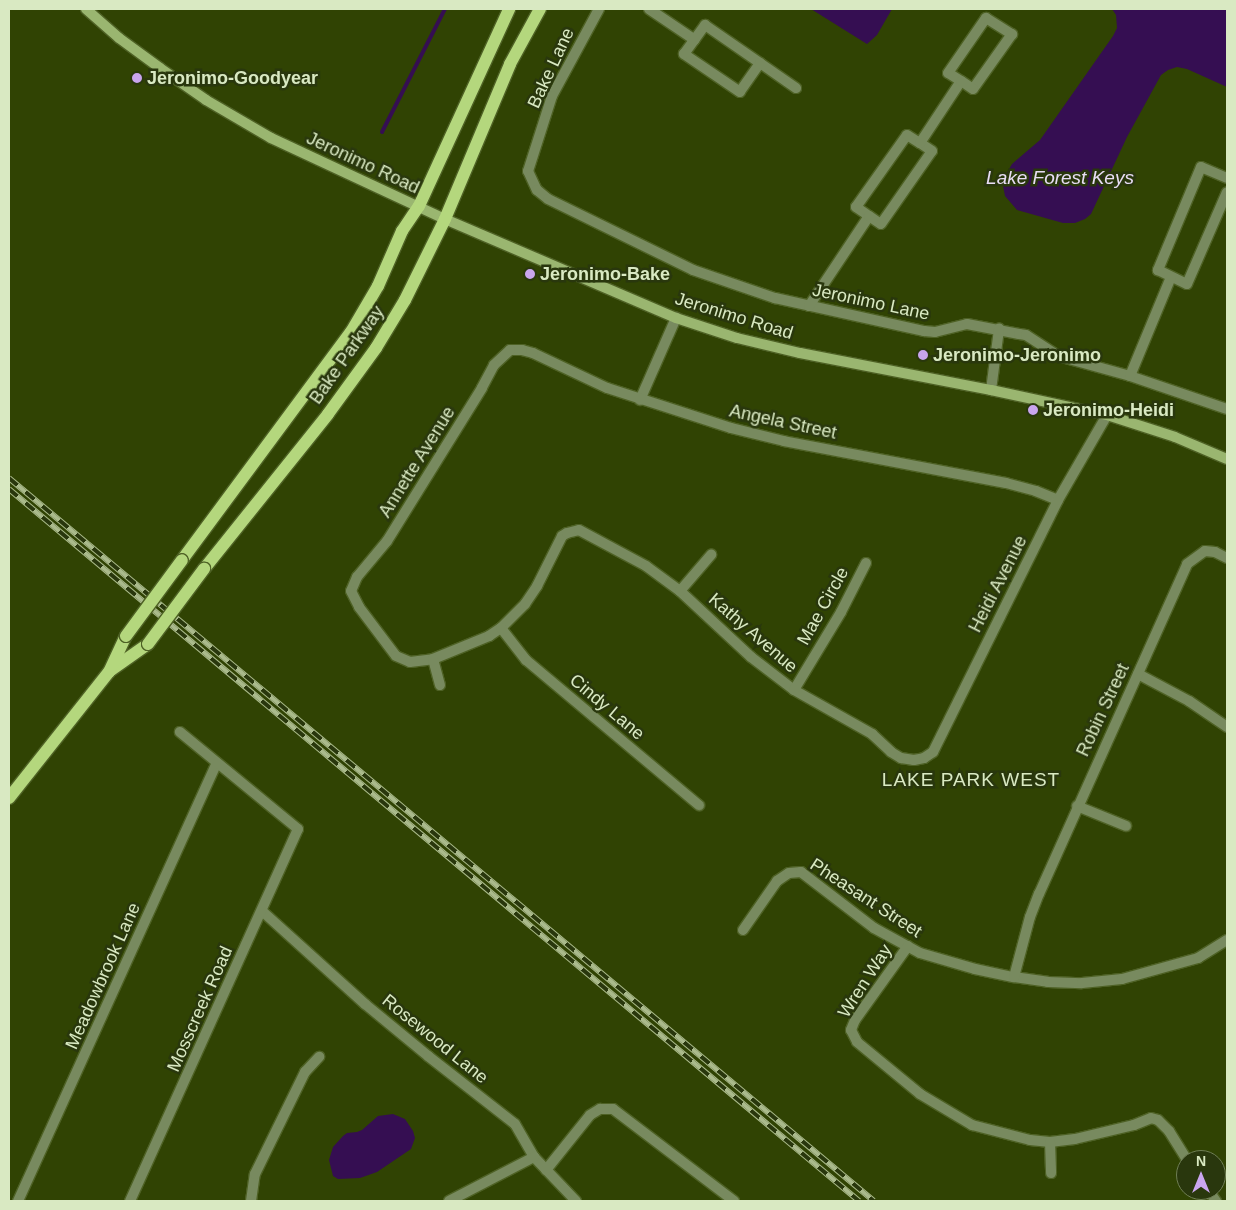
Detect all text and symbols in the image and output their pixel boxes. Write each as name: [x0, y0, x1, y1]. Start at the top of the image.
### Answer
street label: Bake Lane: [523, 24, 579, 112]
place label: Jeronimo-Goodyear: [147, 67, 318, 89]
marker: Jeronimo-Goodyear: [131, 72, 143, 84]
street label: Jeronimo Road: [303, 127, 423, 199]
water label: Lake Forest Keys: [986, 167, 1134, 189]
place label: Jeronimo-Bake: [540, 263, 670, 285]
marker: Jeronimo-Bake: [524, 268, 536, 280]
street label: Jeronimo Lane: [811, 279, 931, 325]
street label: Jeronimo Road: [672, 288, 796, 344]
street label: Bake Parkway: [305, 302, 389, 408]
place label: Jeronimo-Jeronimo: [933, 344, 1101, 366]
marker: Jeronimo-Jeronimo: [917, 349, 929, 361]
place label: Jeronimo-Heidi: [1043, 399, 1174, 421]
street label: Angela Street: [727, 400, 839, 444]
street label: Annette Avenue: [374, 402, 460, 522]
marker: Jeronimo-Heidi: [1027, 404, 1039, 416]
street label: Heidi Avenue: [964, 532, 1032, 636]
street label: Mae Circle: [793, 563, 853, 649]
street label: Kathy Avenue: [704, 588, 802, 678]
street label: Robin Street: [1072, 660, 1134, 760]
street label: Cindy Lane: [565, 669, 649, 745]
district label: LAKE PARK WEST: [880, 769, 1062, 791]
street label: Pheasant Street: [806, 854, 926, 942]
street label: Meadowbrook Lane: [61, 899, 145, 1053]
street label: Wren Way: [833, 940, 897, 1022]
street label: Mosscreek Road: [163, 943, 237, 1075]
street label: Rosewood Lane: [378, 990, 492, 1088]
north arrow: [1176, 1150, 1226, 1200]
text: N: [1196, 1153, 1206, 1169]

